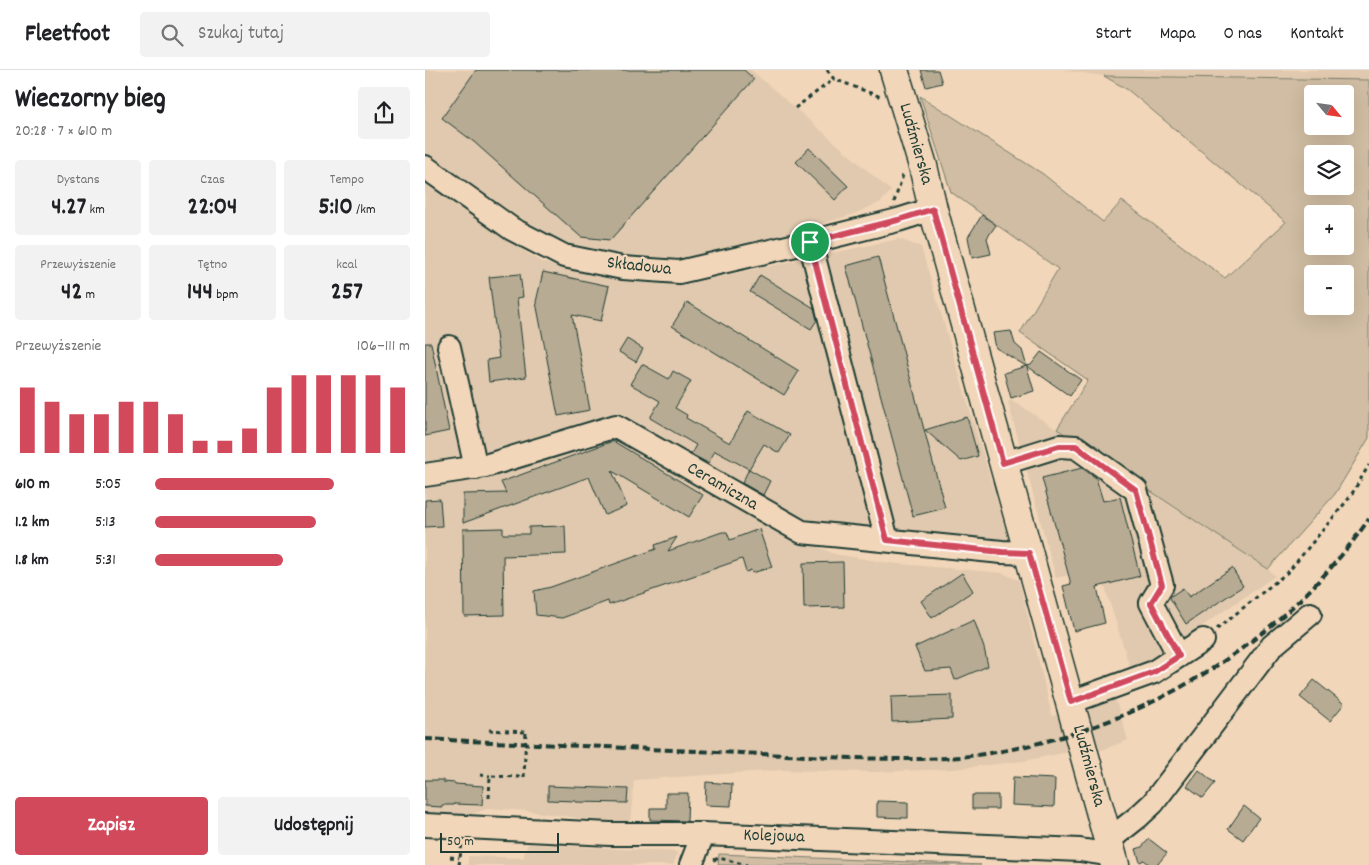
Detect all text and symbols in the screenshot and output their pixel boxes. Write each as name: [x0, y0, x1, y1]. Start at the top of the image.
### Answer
search box: [140, 12, 490, 57]
text: Fleetfoot: [25, 18, 110, 52]
icon: search: [158, 21, 186, 49]
text: Szukaj tutaj: [198, 21, 284, 48]
text: Start: [1095, 22, 1132, 47]
text: Mapa: [1160, 22, 1195, 47]
text: O nas: [1223, 22, 1262, 47]
text: Kontakt: [1290, 22, 1344, 47]
text: Wieczorny bieg: [15, 81, 166, 121]
north arrow: [1304, 85, 1354, 135]
map controls: [1304, 85, 1354, 315]
button: share: [358, 87, 410, 139]
street label: Ludźmierska: [891, 100, 939, 188]
text: 20:28 · 7 × 610 m: [15, 120, 112, 143]
button: layers: [1304, 145, 1354, 195]
text: Dystans: [57, 170, 100, 190]
text: Czas: [200, 170, 225, 190]
text: Tempo: [330, 170, 364, 190]
text: 4.27: [51, 190, 86, 226]
text: 22:04: [187, 190, 238, 226]
text: 5:10: [318, 190, 353, 226]
text: km: [86, 200, 105, 220]
text: /km: [353, 200, 376, 220]
button: +: [1304, 205, 1354, 255]
pin: [789, 221, 831, 263]
icon: arrive: [796, 228, 824, 256]
street label: Składowa: [605, 251, 673, 283]
text: Przewyższenie: [40, 255, 116, 275]
text: Tętno: [198, 255, 227, 275]
text: kcal: [336, 255, 357, 275]
button: −: [1304, 265, 1354, 315]
text: 42: [61, 275, 82, 311]
text: 144: [187, 275, 213, 311]
text: 257: [331, 275, 363, 311]
text: m: [82, 285, 95, 305]
text: bpm: [213, 285, 238, 305]
text: Przewyższenie: [15, 335, 101, 358]
text: 106–111 m: [357, 335, 410, 358]
street label: Ceramiczna: [682, 457, 763, 518]
text: 610 m: [15, 473, 50, 496]
text: 5:05: [95, 473, 121, 496]
text: 1.2 km: [15, 511, 49, 534]
text: 5:13: [95, 511, 116, 534]
text: 1.8 km: [15, 549, 49, 572]
text: 5:31: [95, 549, 116, 572]
street label: Ludźmierska: [1065, 722, 1111, 810]
button: Zapisz: [15, 797, 208, 855]
button: Udostępnij: [218, 797, 410, 855]
street label: Kolejowa: [743, 823, 806, 851]
scale bar: [440, 830, 559, 853]
text: 50 m: [447, 832, 474, 852]

